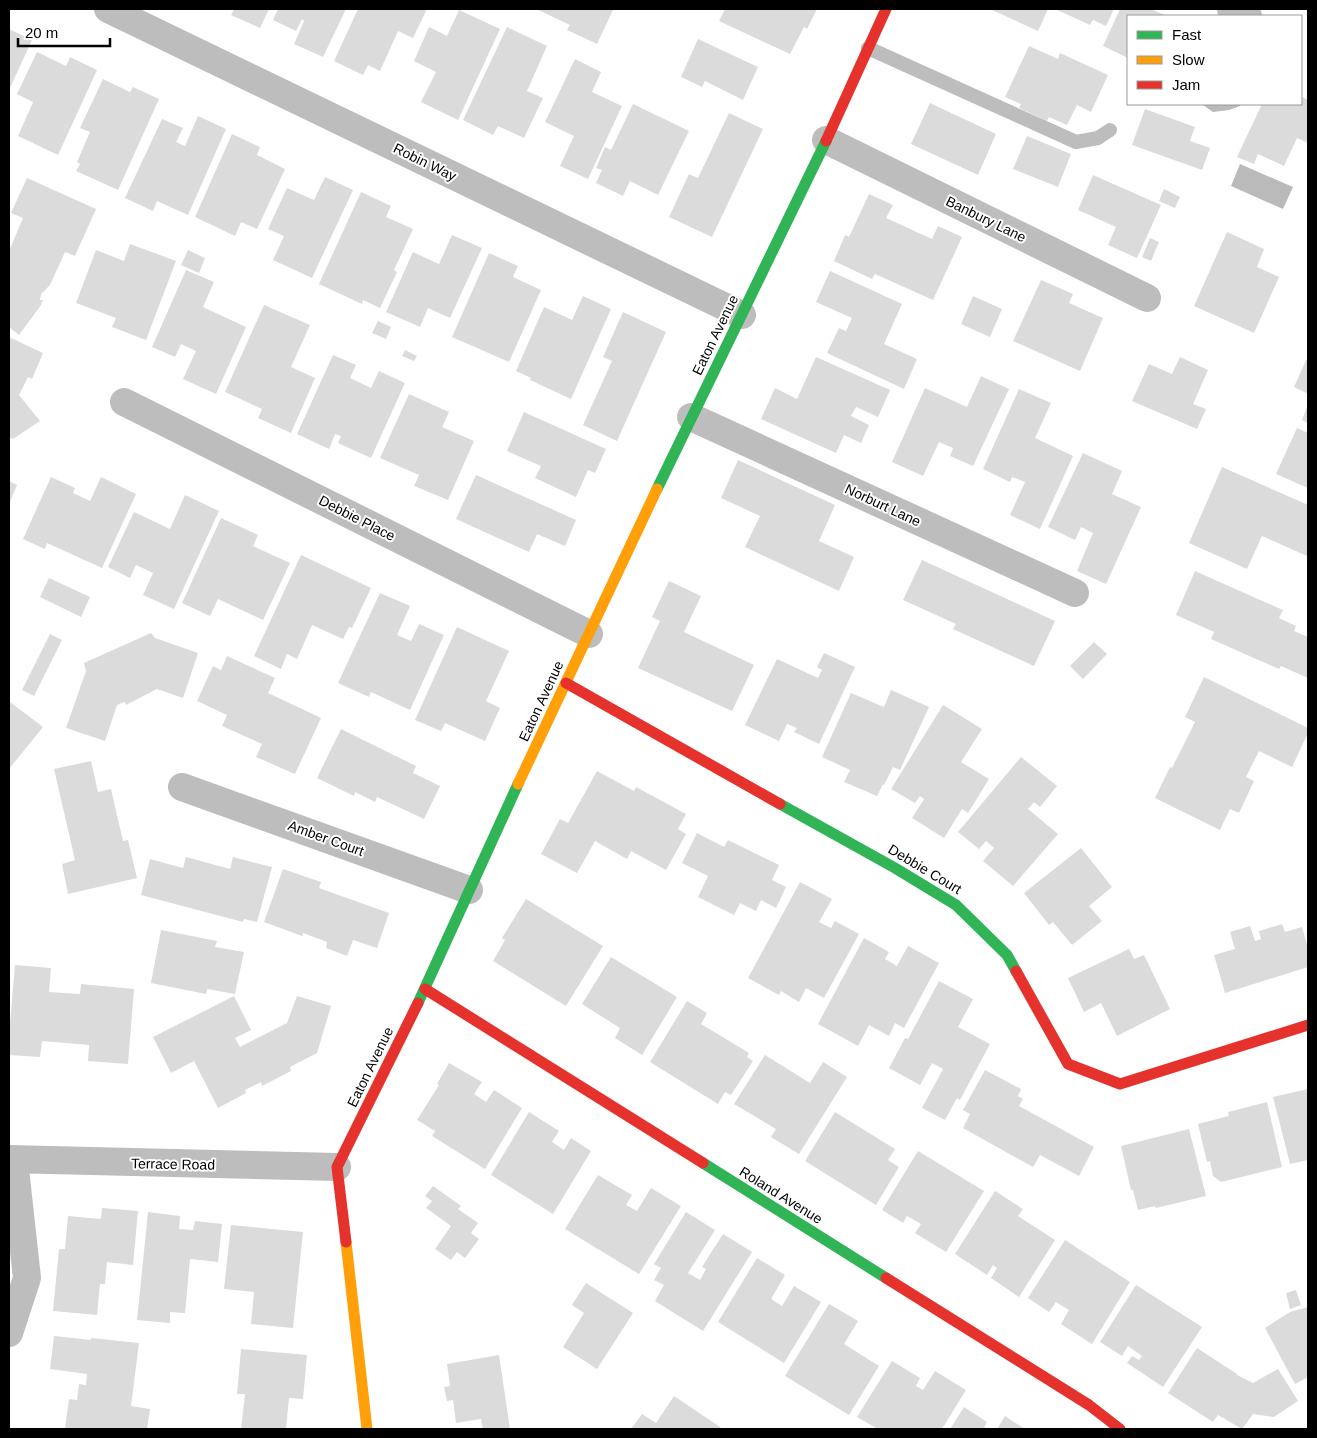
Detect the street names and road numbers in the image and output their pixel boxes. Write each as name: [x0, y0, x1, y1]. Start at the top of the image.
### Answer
street label: Robin Way: [391, 140, 459, 184]
street label: Banbury Lane: [943, 193, 1029, 245]
street label: Eaton Avenue: [689, 292, 741, 378]
street label: Norburt Lane: [843, 480, 924, 530]
street label: Debbie Place: [316, 492, 398, 544]
street label: Eaton Avenue: [515, 658, 567, 744]
street label: Amber Court: [286, 817, 366, 859]
street label: Debbie Court: [886, 841, 965, 897]
street label: Eaton Avenue: [344, 1024, 396, 1110]
street label: Terrace Road: [131, 1155, 215, 1173]
street label: Roland Avenue: [737, 1163, 826, 1227]

